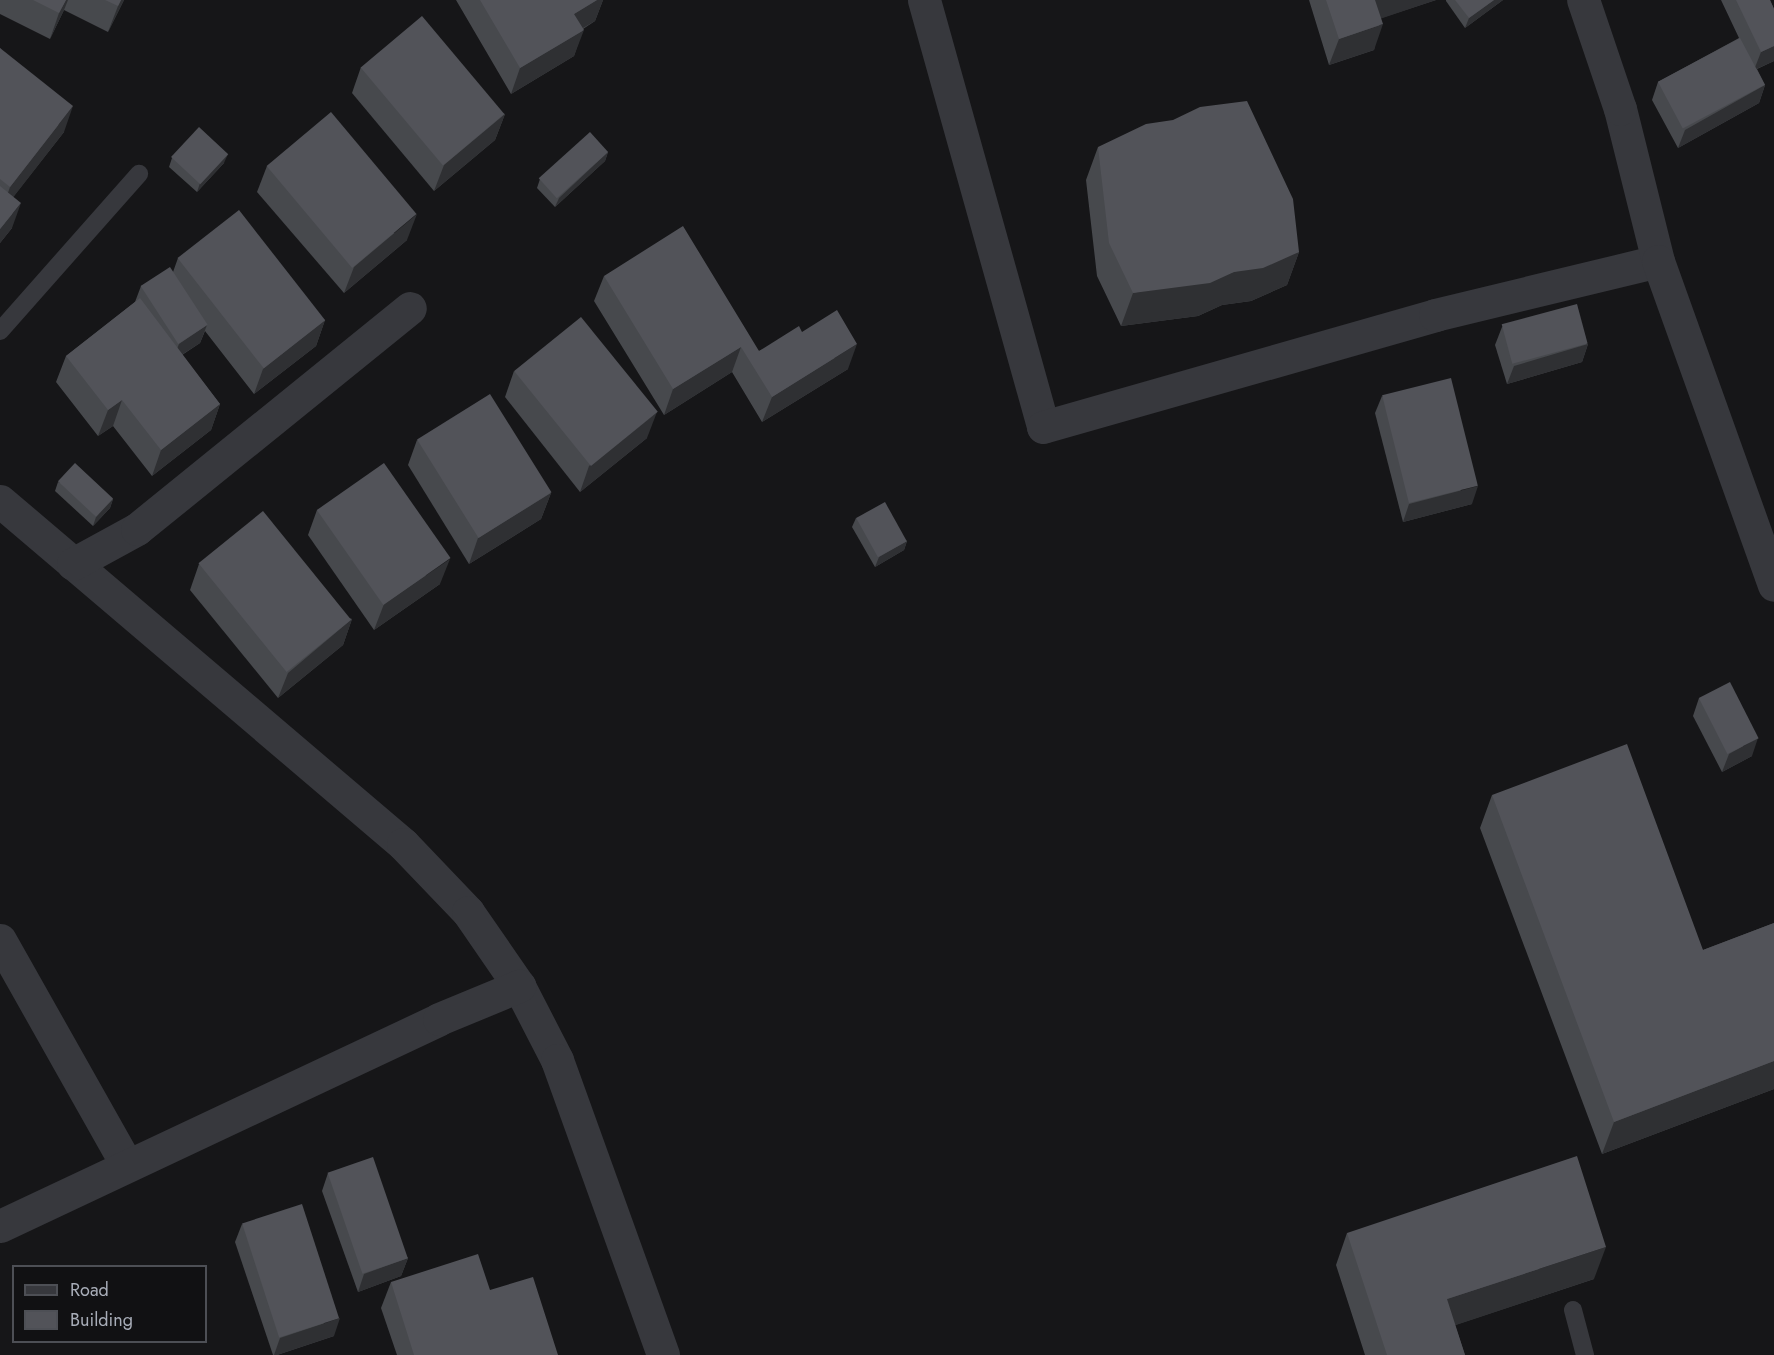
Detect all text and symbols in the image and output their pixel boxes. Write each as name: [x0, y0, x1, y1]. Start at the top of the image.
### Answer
legend: [12, 1265, 207, 1343]
text: Road: [70, 1277, 109, 1303]
text: Building: [70, 1307, 133, 1333]

